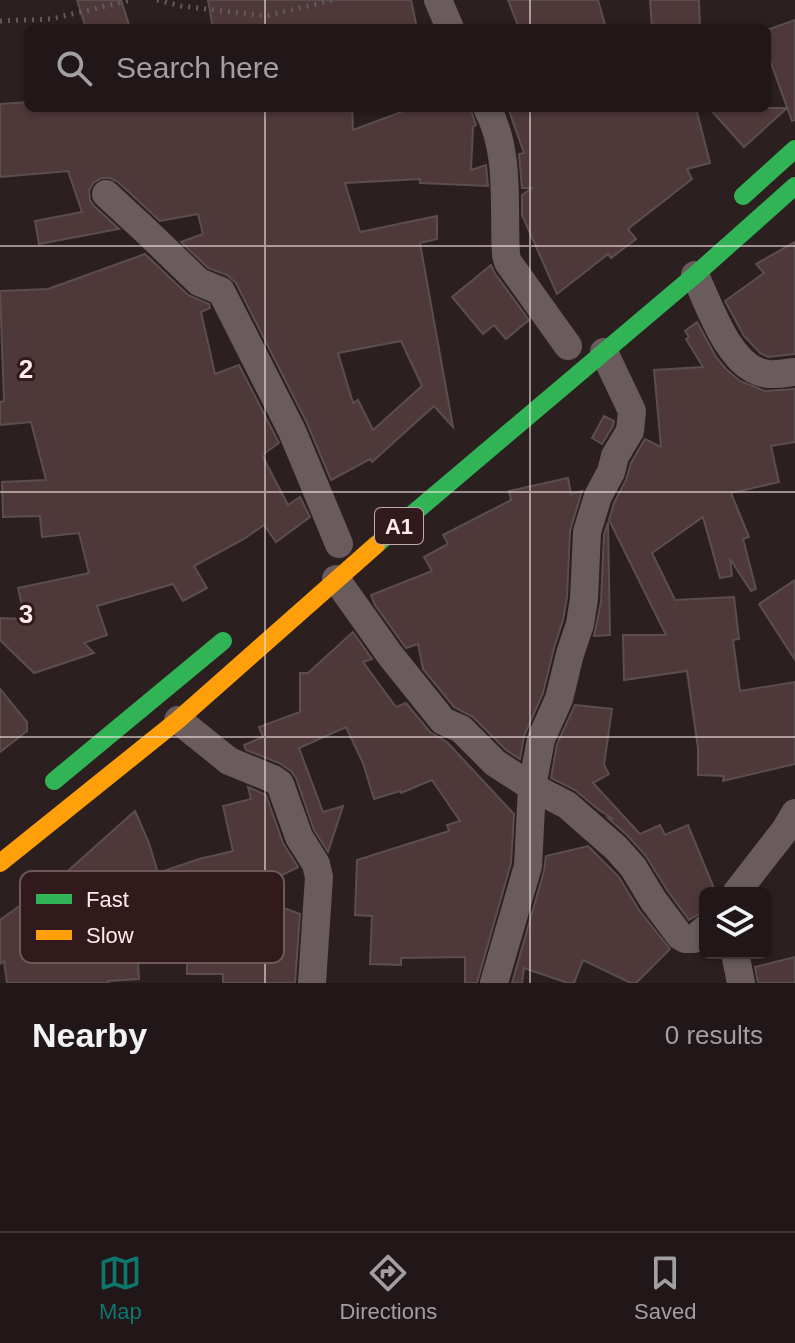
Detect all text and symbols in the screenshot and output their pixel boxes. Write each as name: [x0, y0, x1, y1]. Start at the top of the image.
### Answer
search box: [24, 24, 771, 112]
icon: search: [52, 46, 96, 90]
text: Search here: [116, 51, 279, 84]
text: 2: [19, 354, 33, 384]
road number: A1: [375, 508, 423, 544]
text: 3: [19, 599, 33, 629]
legend: [20, 871, 284, 963]
text: Fast: [86, 887, 129, 912]
map controls: [699, 887, 771, 959]
button: layers: [699, 887, 771, 959]
text: Slow: [86, 923, 134, 948]
text: Nearby: [32, 1016, 147, 1054]
text: 0 results: [665, 1020, 763, 1050]
tab: Map: [98, 1251, 142, 1325]
tab: Directions: [339, 1251, 437, 1325]
tab: Saved: [634, 1251, 697, 1325]

